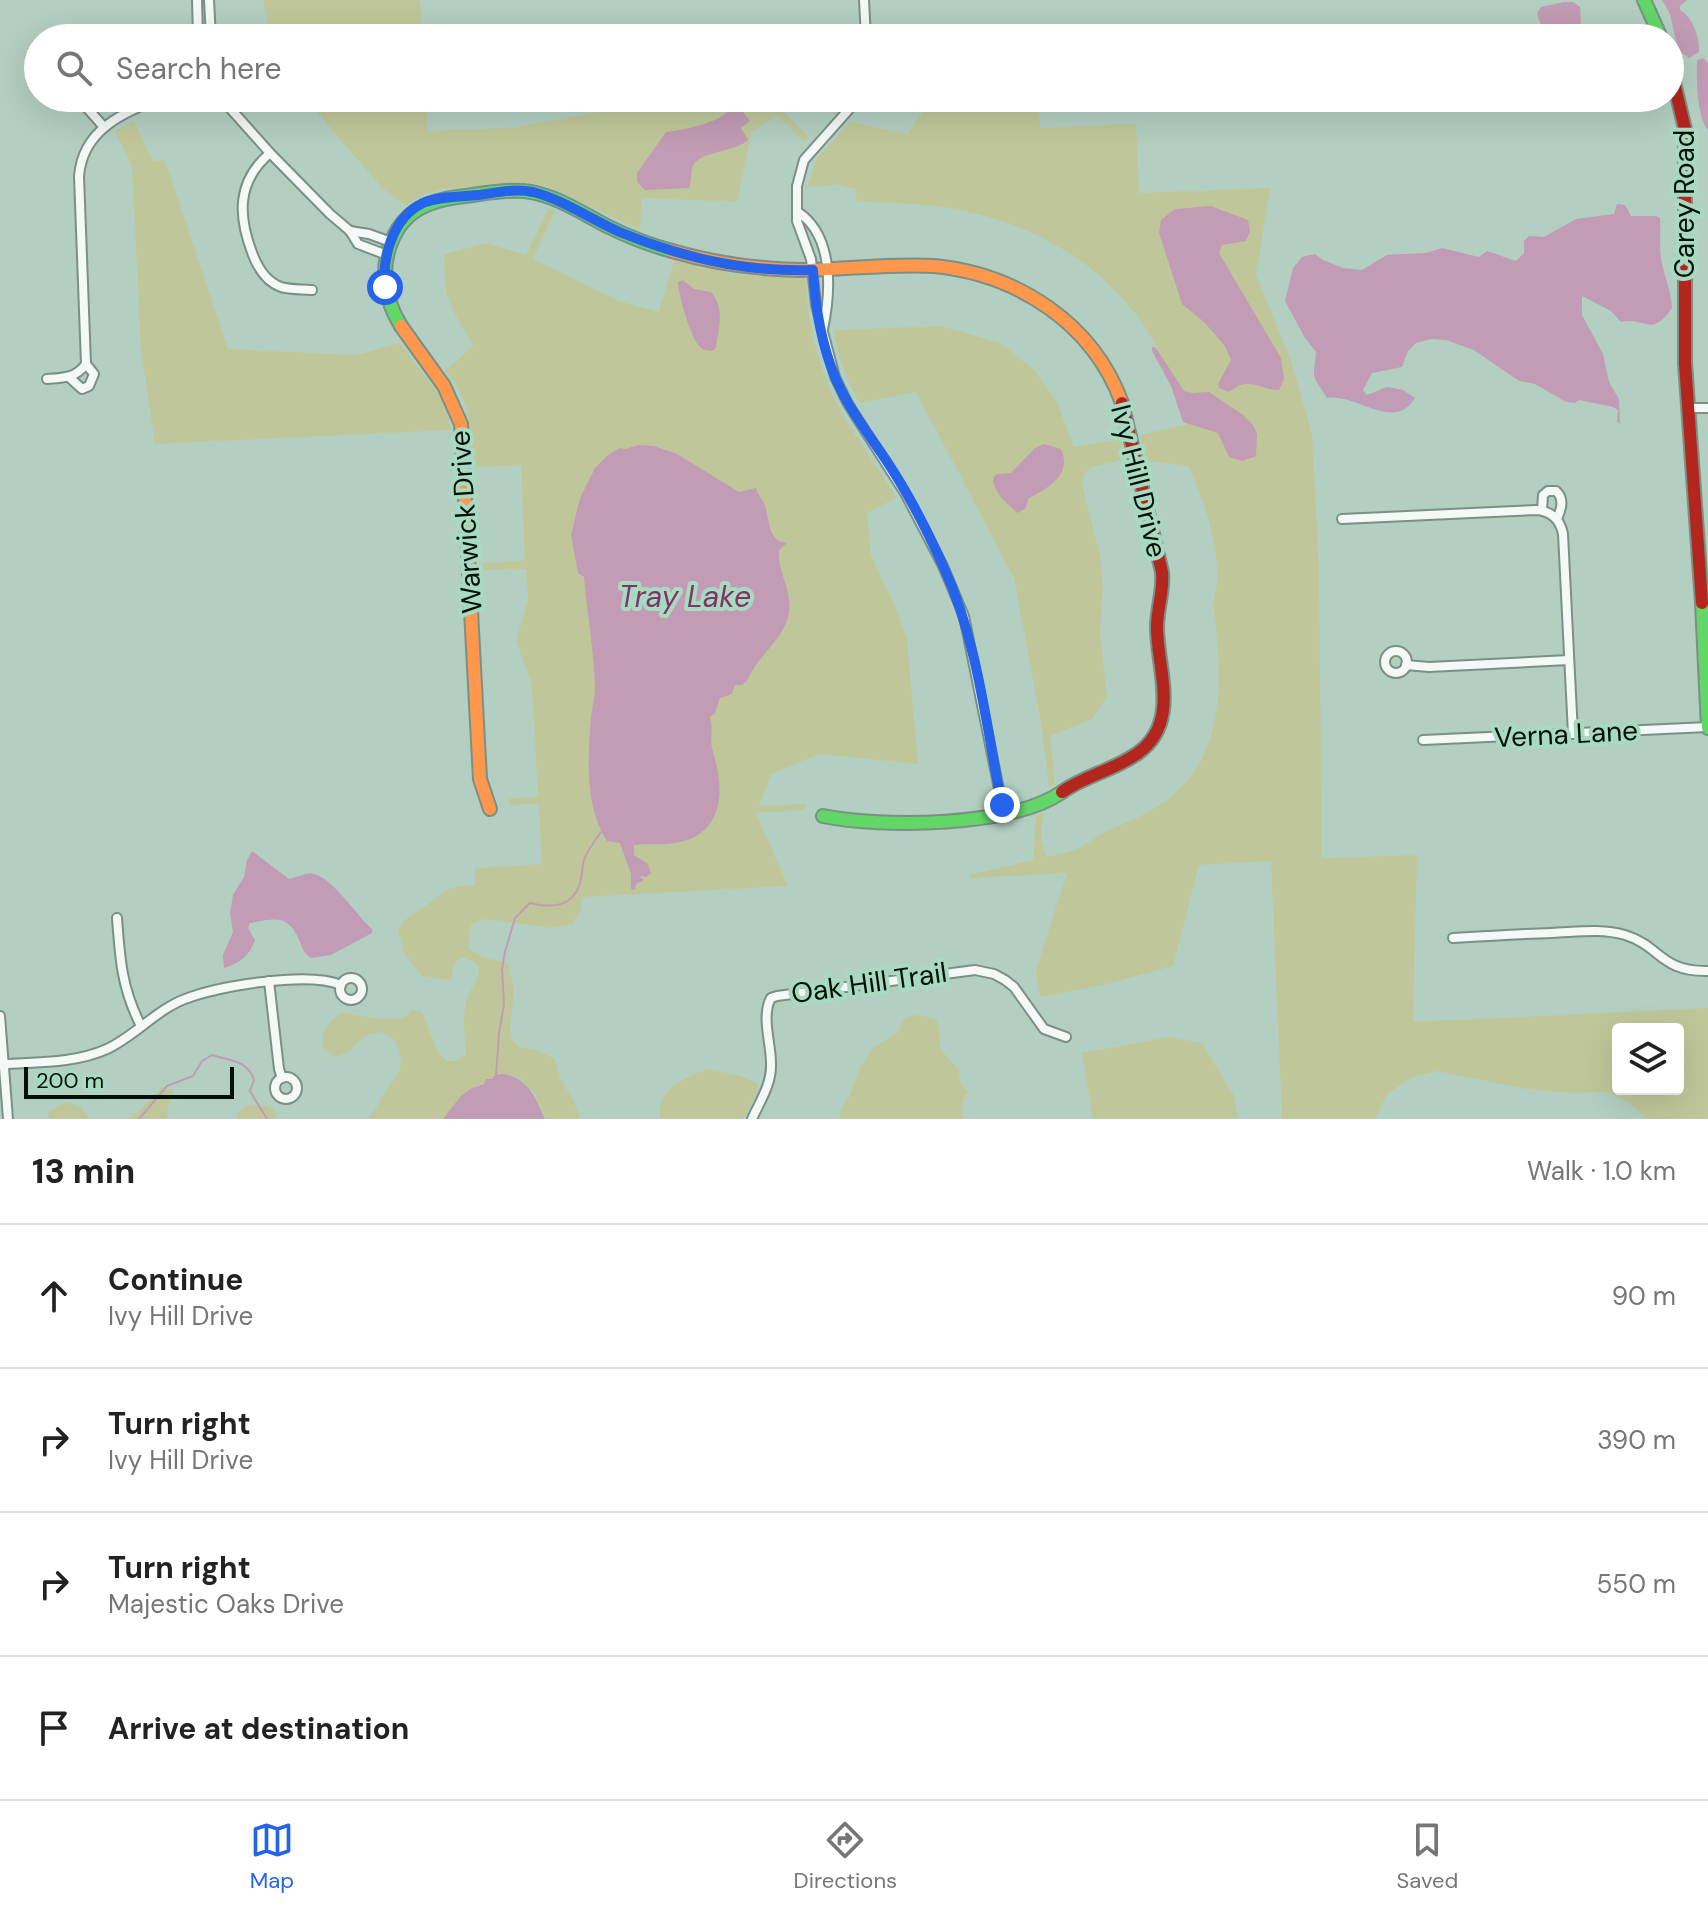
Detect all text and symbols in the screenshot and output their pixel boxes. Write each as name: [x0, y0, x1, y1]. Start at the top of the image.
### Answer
search box: [24, 24, 1684, 112]
icon: search: [52, 46, 96, 90]
text: Search here: [116, 49, 282, 88]
street label: Carey Road: [1666, 130, 1703, 278]
route start: [367, 269, 403, 305]
street label: Ivy Hill Drive: [1102, 401, 1176, 561]
street label: Warwick Drive: [441, 429, 491, 615]
water label: Tray Lake: [619, 577, 751, 616]
street label: Verna Lane: [1493, 712, 1639, 756]
route end: [984, 787, 1020, 823]
street label: Oak Hill Trail: [789, 954, 949, 1012]
map controls: [1612, 1023, 1684, 1095]
button: layers: [1612, 1023, 1684, 1095]
scale bar: [24, 1063, 234, 1099]
text: 200 m: [36, 1066, 104, 1095]
text: 13 min: [32, 1149, 135, 1194]
text: Walk · 1.0 km: [1527, 1154, 1676, 1188]
text: Continue: [108, 1260, 243, 1299]
icon: ahead: [32, 1274, 76, 1318]
text: 90 m: [1612, 1279, 1676, 1313]
text: Ivy Hill Drive: [108, 1299, 253, 1333]
text: Turn right: [108, 1404, 251, 1443]
icon: right: [32, 1418, 76, 1462]
text: 390 m: [1597, 1423, 1676, 1457]
text: Ivy Hill Drive: [108, 1443, 253, 1477]
text: Turn right: [108, 1548, 251, 1587]
icon: right: [32, 1562, 76, 1606]
text: 550 m: [1596, 1567, 1676, 1601]
text: Majestic Oaks Drive: [108, 1587, 344, 1621]
icon: arrive: [32, 1706, 76, 1750]
text: Arrive at destination: [108, 1709, 409, 1748]
tab: Map: [250, 1818, 294, 1895]
tab: Directions: [794, 1818, 897, 1895]
tab: Saved: [1397, 1818, 1458, 1895]

